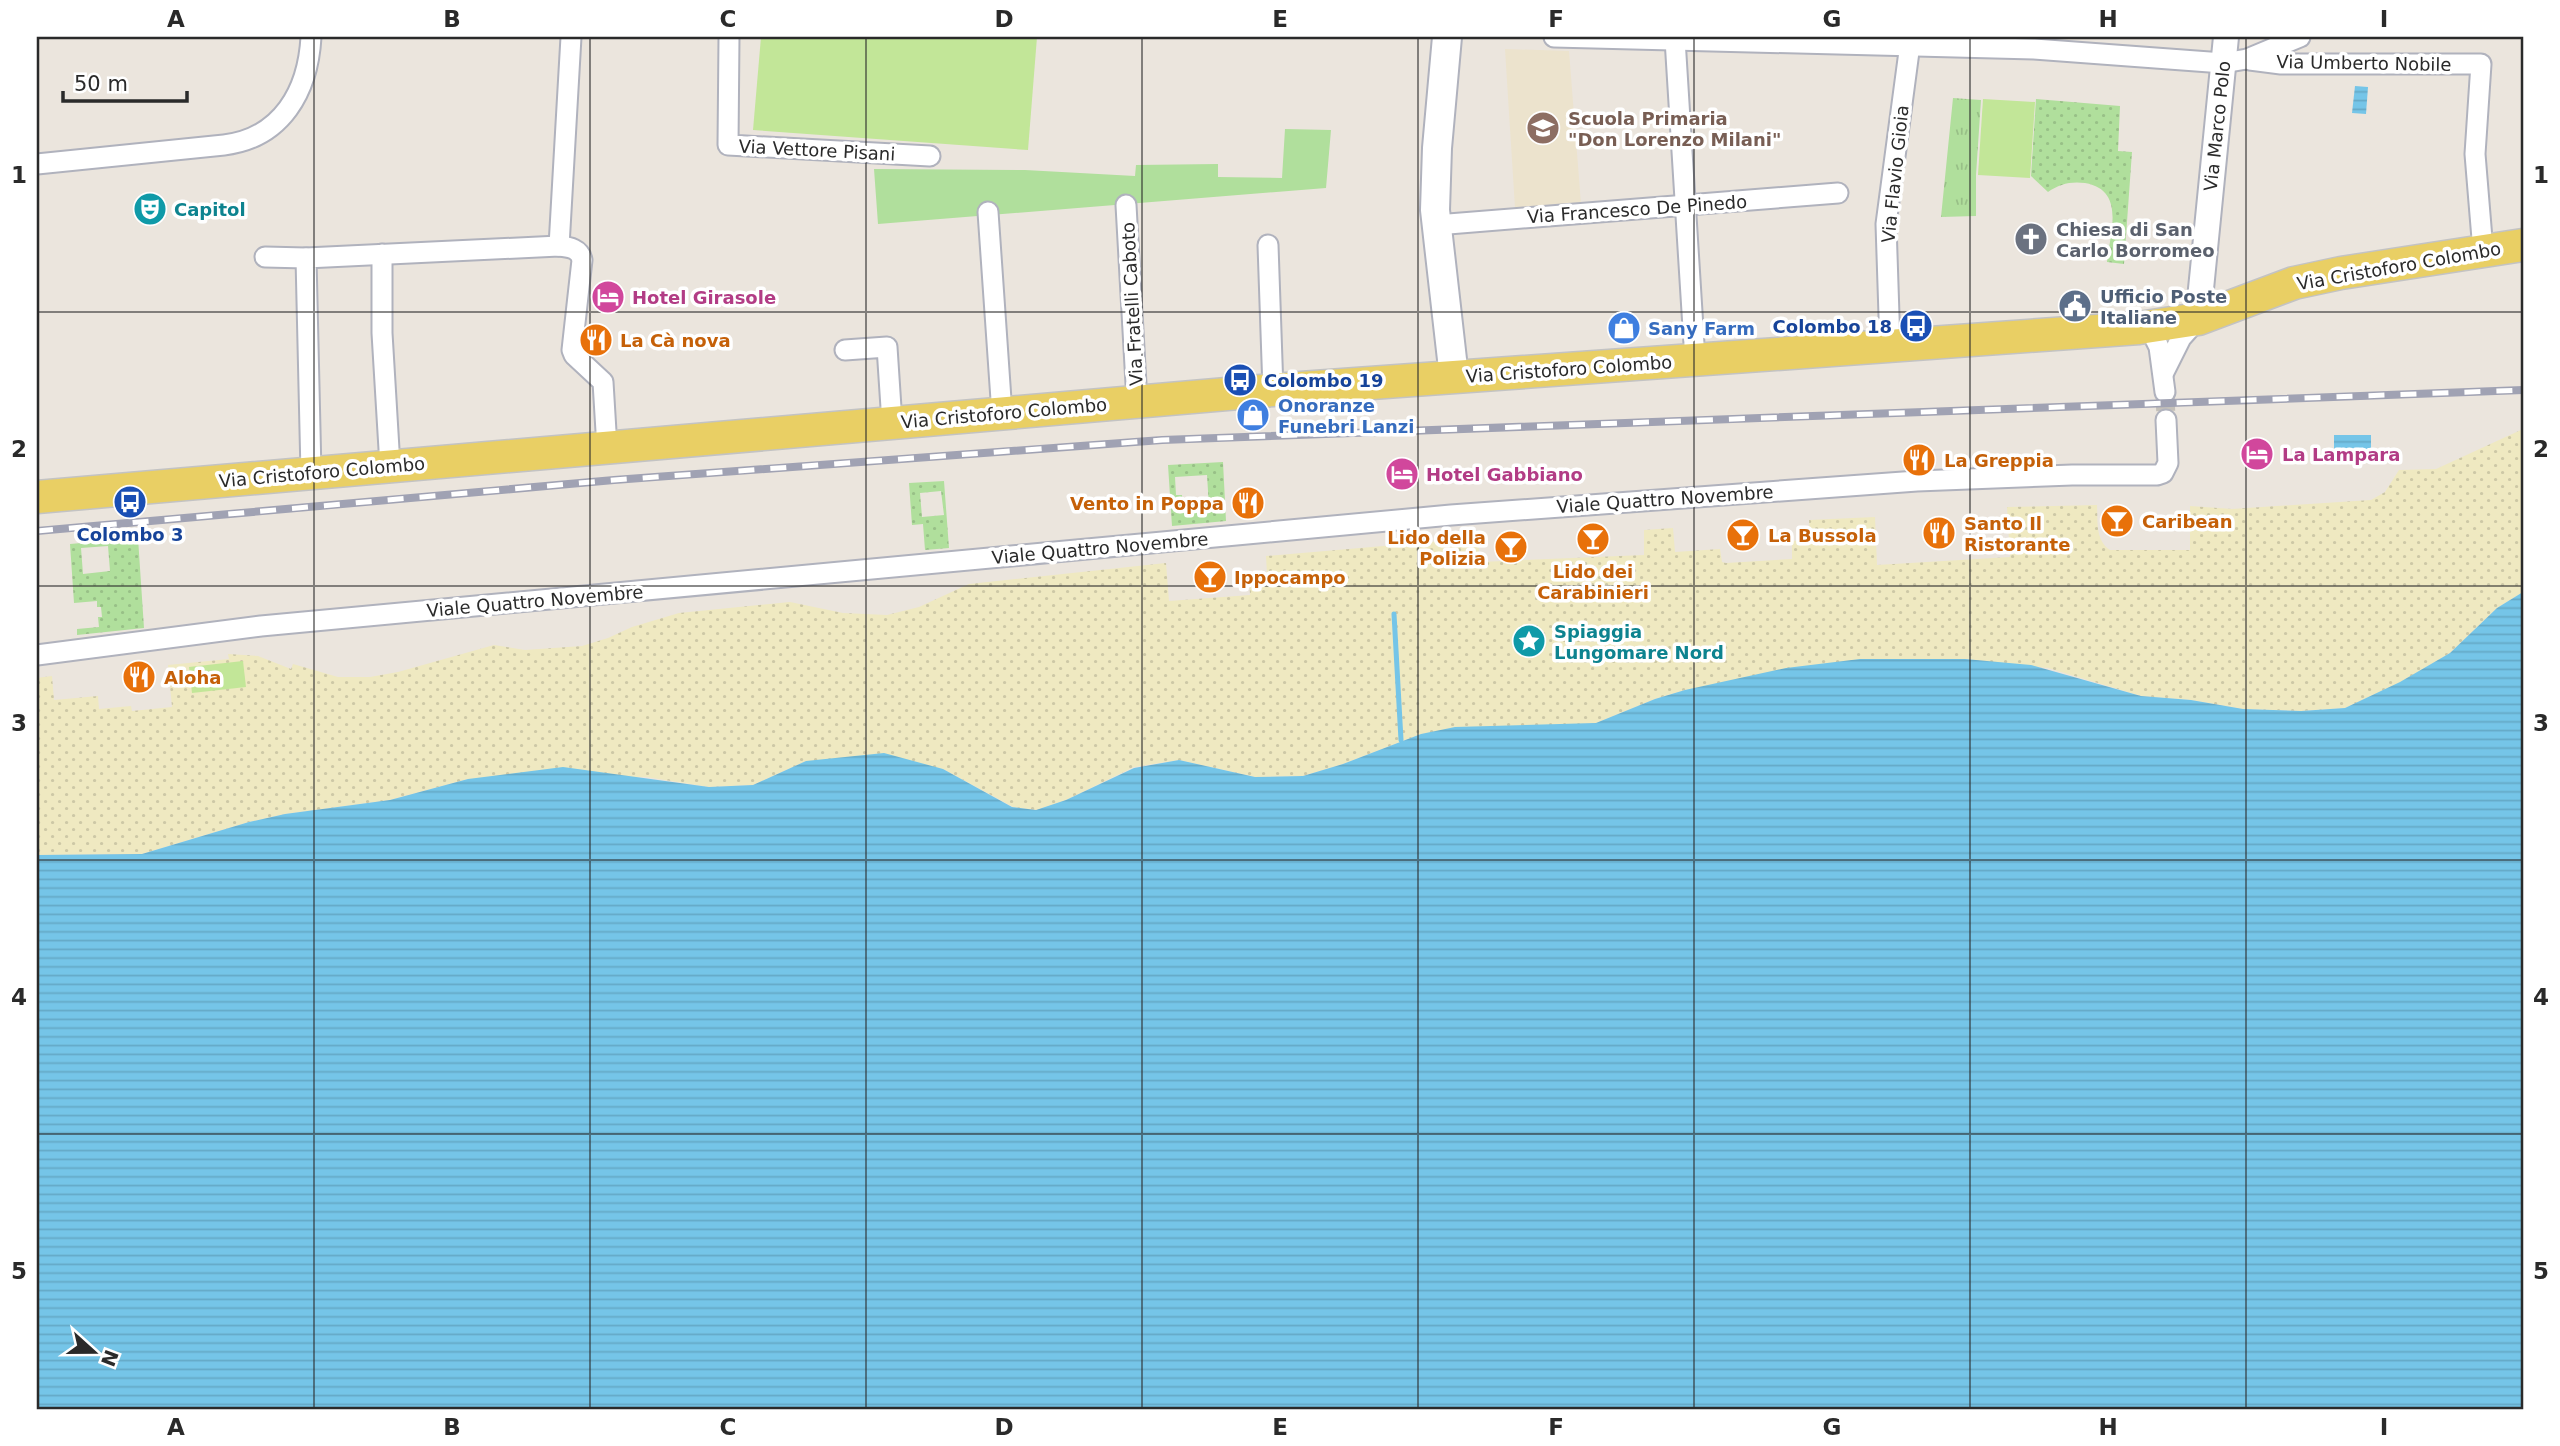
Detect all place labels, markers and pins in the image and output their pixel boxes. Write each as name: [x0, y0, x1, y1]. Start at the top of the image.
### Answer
place label: Scuola Primaria "Don Lorenzo Milani": [1568, 108, 1781, 150]
school or university icon: Scuola Primaria "Don Lorenzo Milani": [1524, 109, 1562, 147]
theatre icon: Capitol: [131, 190, 169, 228]
place label: Capitol: [174, 199, 246, 220]
place label: Chiesa di San Carlo Borromeo: [2056, 219, 2215, 261]
church icon: Chiesa di San Carlo Borromeo: [2012, 220, 2050, 258]
hotel icon: Hotel Girasole: [589, 278, 627, 316]
place label: Ufficio Poste Italiane: [2100, 286, 2227, 328]
place label: Hotel Girasole: [632, 287, 776, 308]
public building icon: Ufficio Poste Italiane: [2056, 287, 2094, 325]
bus stop icon: Colombo 18: [1897, 307, 1935, 345]
shop icon: Sany Farm: [1605, 309, 1643, 347]
place label: Colombo 18: [1773, 316, 1892, 337]
place label: Sany Farm: [1648, 318, 1755, 339]
restaurant icon: La Cà nova: [577, 321, 615, 359]
place label: La Cà nova: [620, 330, 731, 351]
bus stop icon: Colombo 19: [1221, 361, 1259, 399]
place label: Colombo 19: [1264, 370, 1383, 391]
place label: Onoranze Funebri Lanzi: [1278, 395, 1415, 437]
shop icon: Onoranze Funebri Lanzi: [1234, 396, 1272, 434]
hotel icon: La Lampara: [2238, 435, 2276, 473]
restaurant icon: La Greppia: [1900, 441, 1938, 479]
place label: La Lampara: [2282, 444, 2400, 465]
place label: La Greppia: [1944, 450, 2054, 471]
hotel icon: Hotel Gabbiano: [1383, 455, 1421, 493]
place label: Hotel Gabbiano: [1426, 464, 1583, 485]
bus stop icon: Colombo 3: [111, 483, 149, 521]
restaurant icon: Vento in Poppa: [1229, 484, 1267, 522]
place label: Vento in Poppa: [1070, 493, 1224, 514]
bar icon: Caribean: [2098, 502, 2136, 540]
place label: Caribean: [2142, 511, 2232, 532]
place label: Santo Il Ristorante: [1964, 513, 2070, 555]
restaurant icon: Santo Il Ristorante: [1920, 514, 1958, 552]
bar icon: La Bussola: [1724, 516, 1762, 554]
bar icon: Lido dei Carabinieri: [1574, 520, 1612, 558]
place label: Colombo 3: [77, 524, 183, 545]
place label: La Bussola: [1768, 525, 1877, 546]
place label: Lido della Polizia: [1387, 527, 1486, 569]
bar icon: Lido della Polizia: [1492, 528, 1530, 566]
bar icon: Ippocampo: [1191, 558, 1229, 596]
place label: Lido dei Carabinieri: [1537, 561, 1649, 603]
place label: Ippocampo: [1234, 567, 1346, 588]
place label: Spiaggia Lungomare Nord: [1554, 621, 1724, 663]
place icon: Spiaggia Lungomare Nord: [1510, 622, 1548, 660]
restaurant icon: Aloha: [120, 658, 158, 696]
place label: Aloha: [164, 667, 221, 688]

